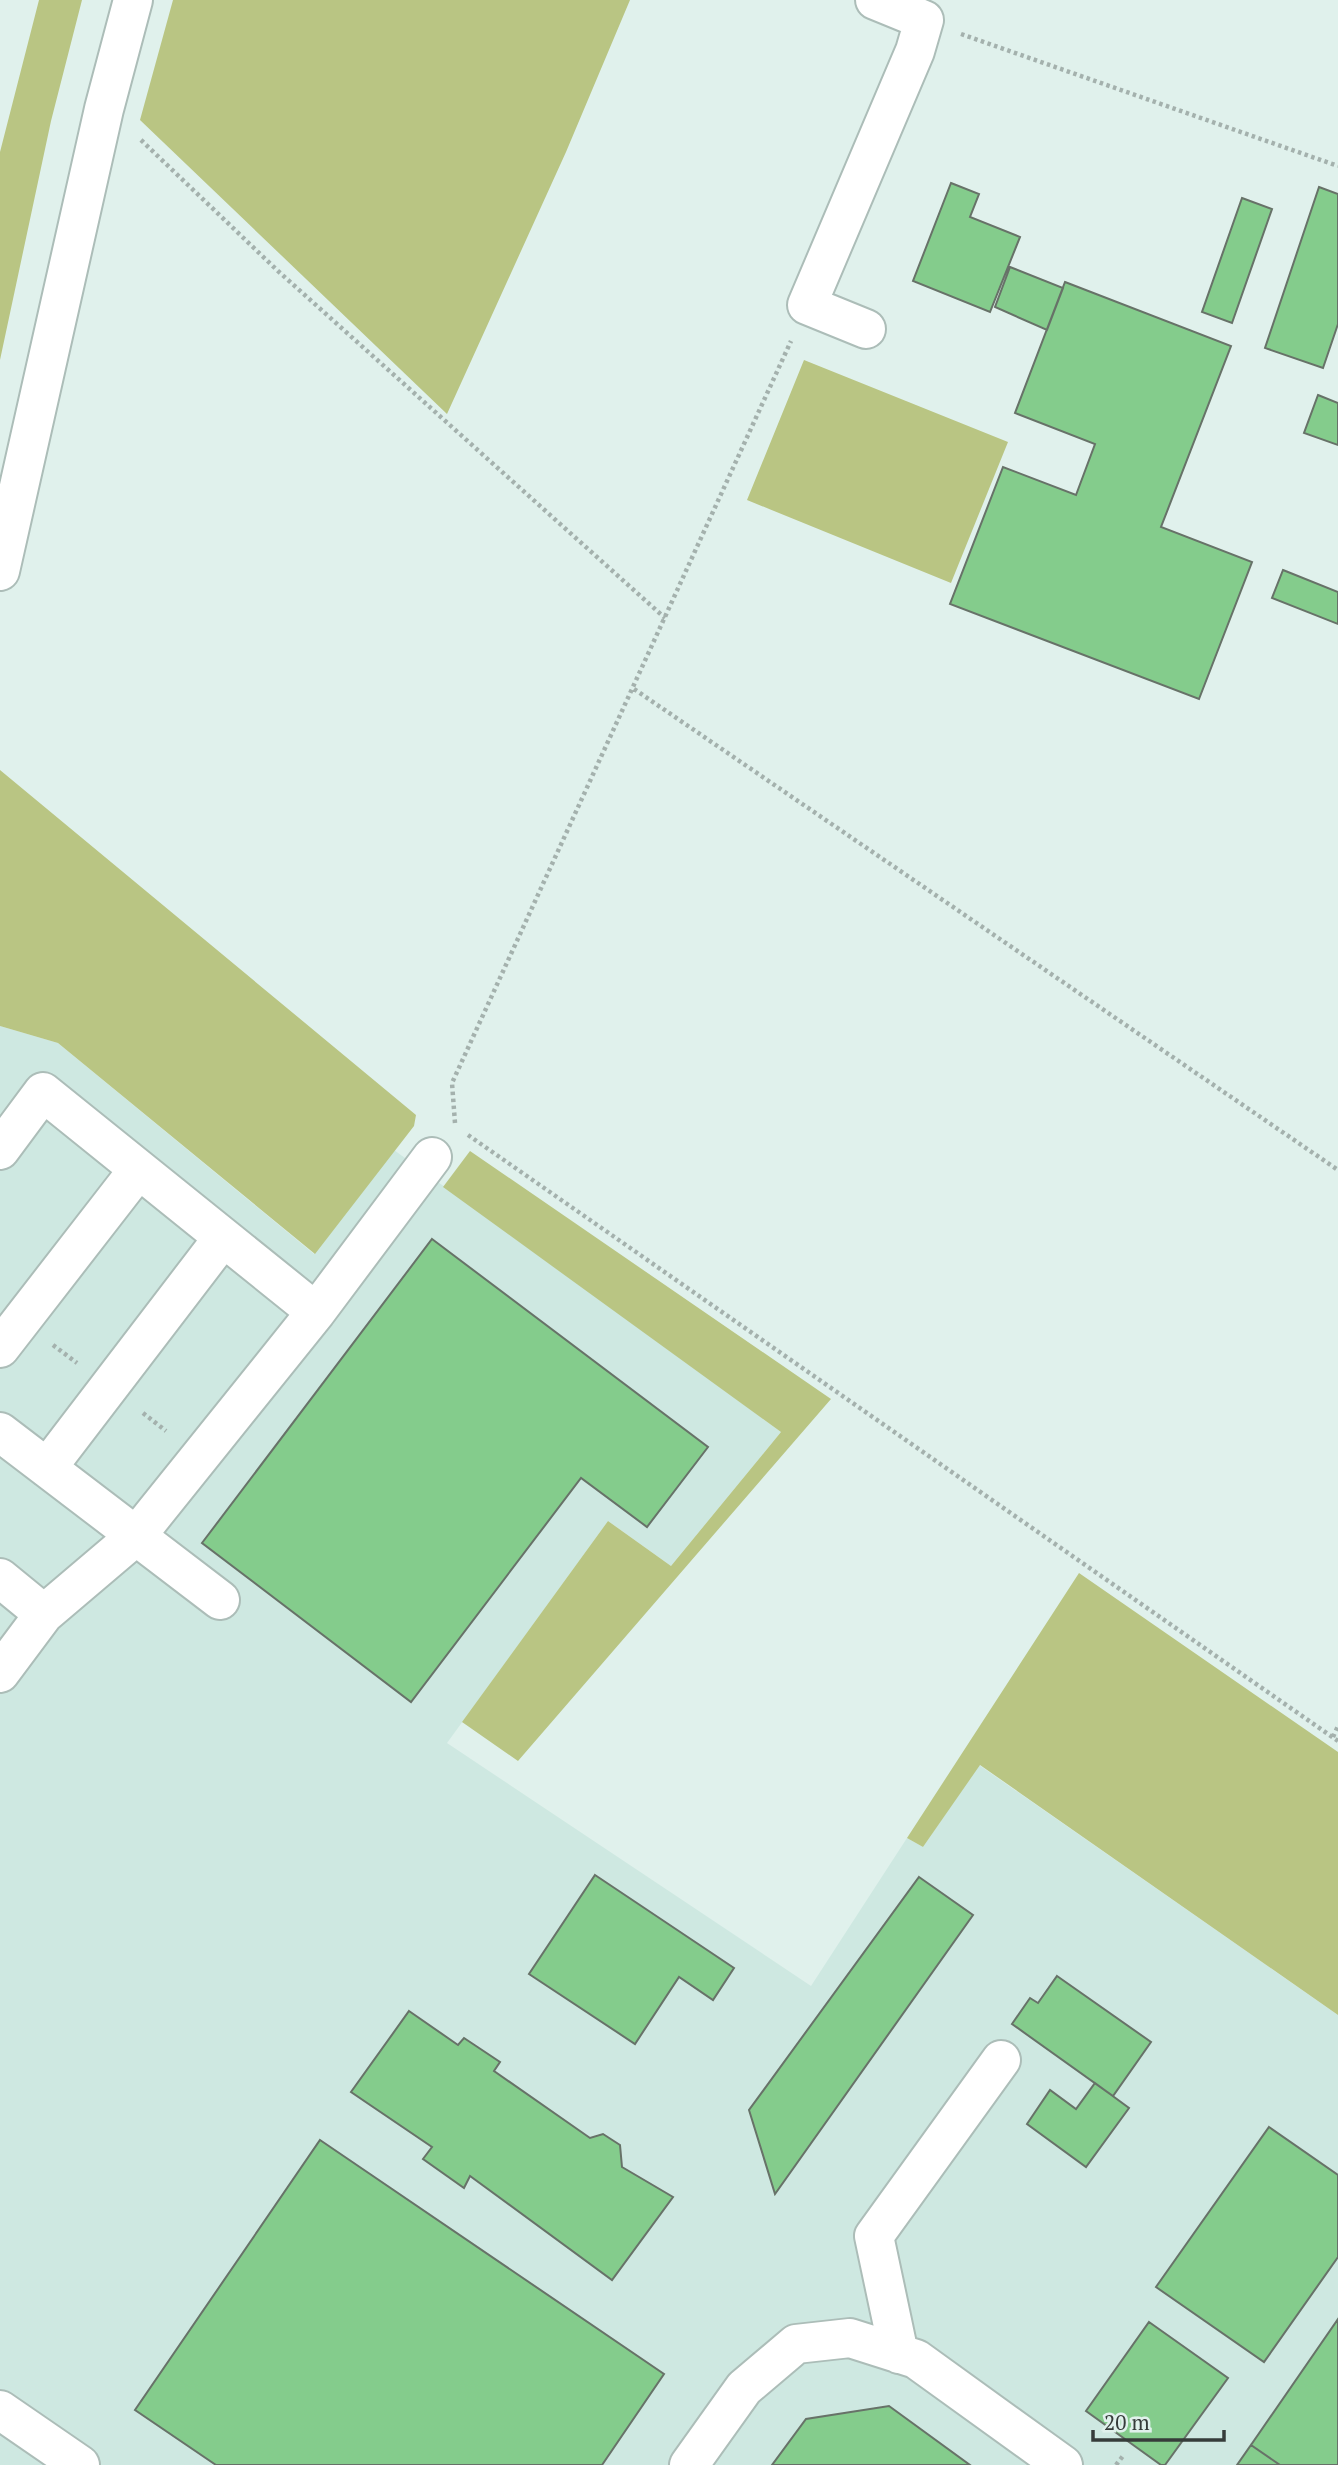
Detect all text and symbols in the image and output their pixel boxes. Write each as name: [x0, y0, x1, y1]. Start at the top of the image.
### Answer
scale bar: [1093, 2398, 1224, 2442]
text: 20 m: [1104, 2408, 1150, 2436]

